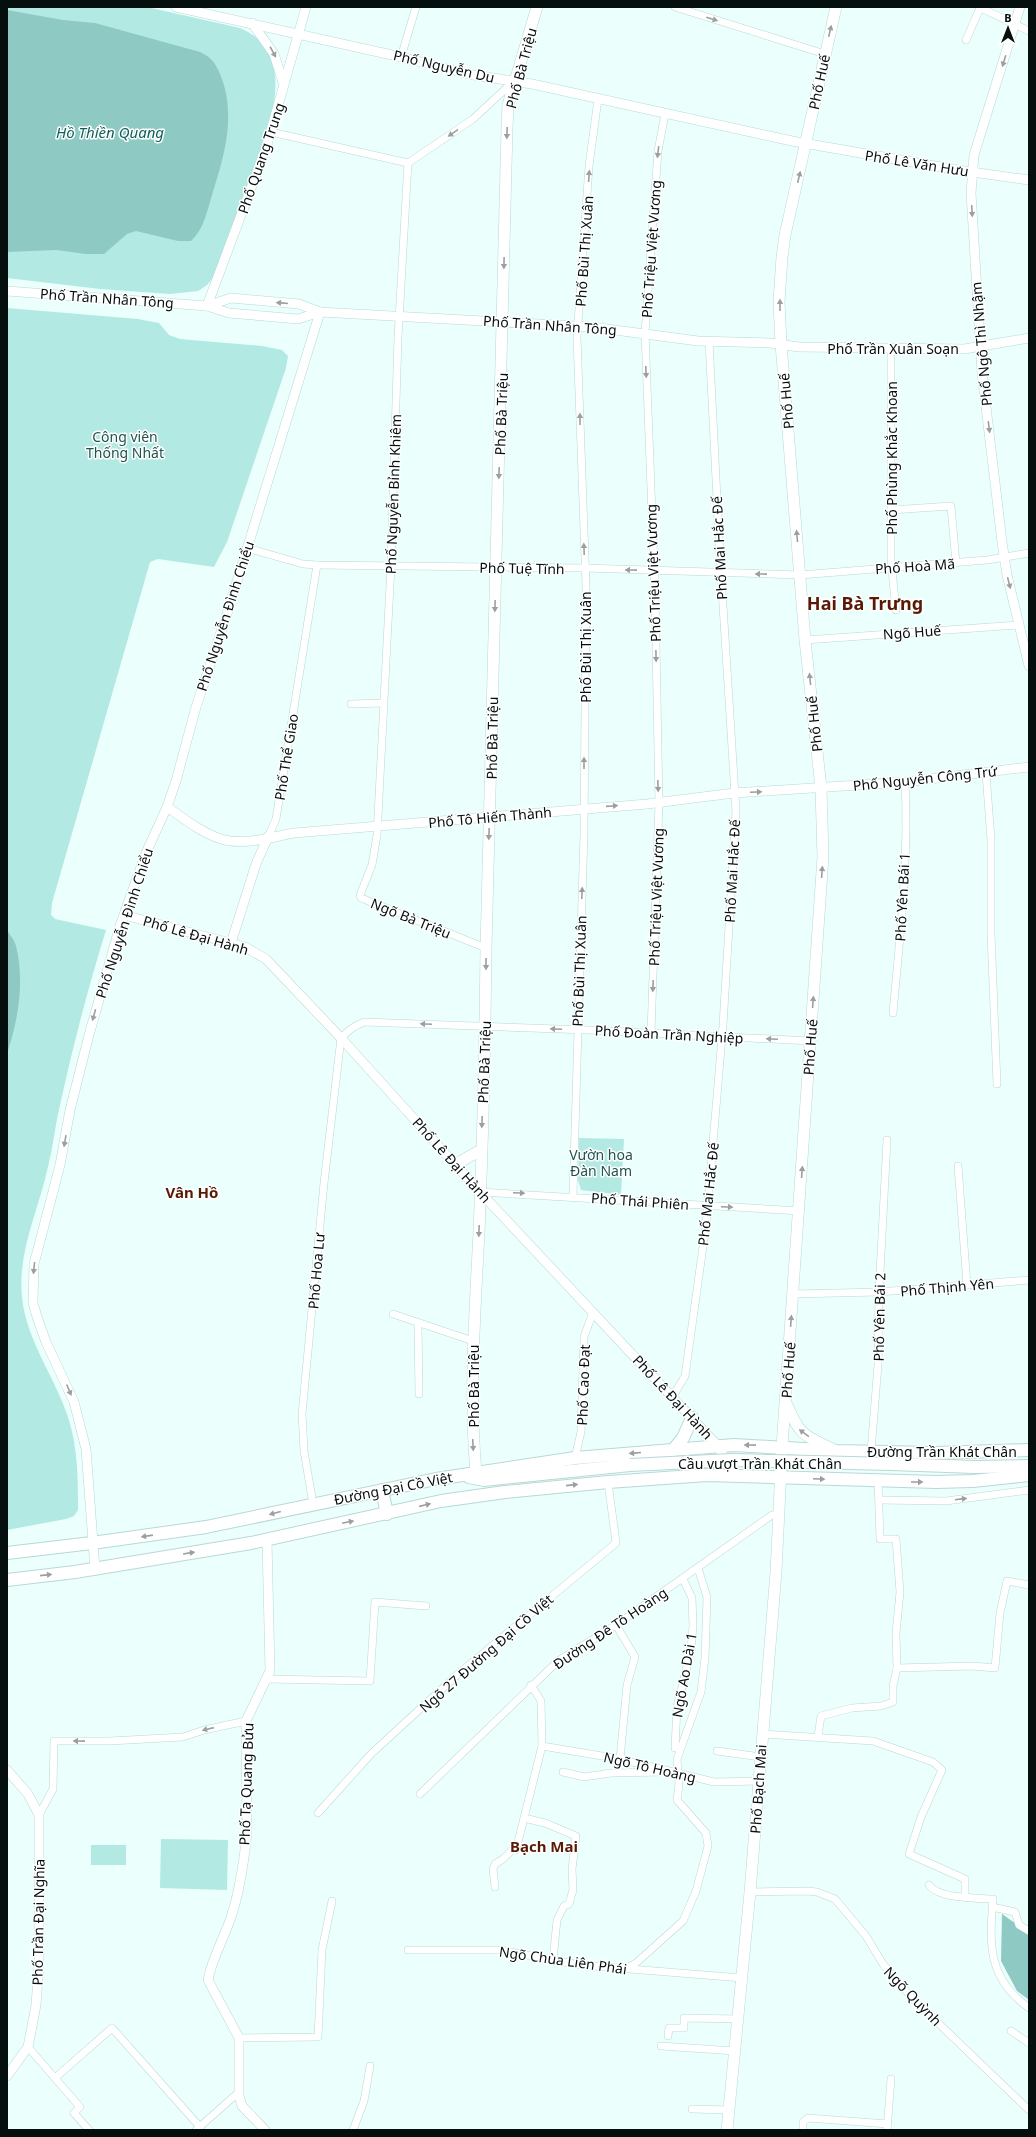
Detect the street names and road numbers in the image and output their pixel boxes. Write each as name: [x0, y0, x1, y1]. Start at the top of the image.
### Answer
street label: Phố Bà Triệu: [501, 26, 541, 110]
street label: Phố Nguyễn Du: [392, 45, 496, 87]
street label: Phố Huế: [804, 52, 834, 111]
street label: Phố Quang Trung: [233, 100, 289, 216]
street label: Phố Lê Văn Hưu: [864, 145, 970, 181]
street label: Phố Triệu Việt Vương: [637, 179, 665, 319]
street label: Phố Bùi Thị Xuân: [571, 195, 597, 307]
street label: Phố Ngô Thì Nhậm: [966, 281, 996, 407]
street label: Phố Trần Nhân Tông: [40, 284, 174, 312]
street label: Phố Trần Nhân Tông: [483, 311, 617, 339]
street label: Phố Trần Xuân Soạn: [827, 339, 959, 358]
street label: Phố Bà Triệu: [490, 372, 512, 456]
street label: Phố Huế: [774, 372, 798, 430]
street label: Phố Phùng Khắc Khoan: [882, 381, 901, 535]
street label: Phố Nguyễn Bỉnh Khiêm: [381, 414, 405, 574]
street label: Phố Mai Hắc Đế: [707, 496, 731, 600]
street label: Phố Triệu Việt Vương: [641, 504, 665, 642]
street label: Phố Nguyễn Đình Chiểu: [192, 538, 258, 694]
street label: Phố Hoà Mã: [874, 554, 956, 578]
street label: Phố Tuệ Tĩnh: [479, 558, 565, 578]
street label: Phố Bùi Thị Xuân: [576, 591, 595, 703]
street label: Ngõ Huế: [882, 620, 942, 644]
street label: Phố Huế: [802, 695, 826, 753]
street label: Phố Bà Triệu: [482, 696, 502, 780]
street label: Phố Thể Giao: [270, 712, 302, 802]
street label: Phố Nguyễn Công Trứ: [852, 761, 999, 795]
street label: Phố Tô Hiến Thành: [427, 802, 553, 832]
street label: Phố Mai Hắc Đế: [720, 819, 744, 923]
street label: Phố Triệu Việt Vương: [644, 828, 668, 966]
street label: Phố Nguyễn Đình Chiểu: [91, 845, 157, 1001]
street label: Phố Yên Bái 1: [890, 852, 914, 942]
street label: Ngõ Bà Triệu: [368, 893, 454, 943]
street label: Phố Lê Đại Hành: [141, 911, 251, 959]
street label: Phố Bùi Thị Xuân: [568, 915, 590, 1027]
street label: Phố Huế: [799, 1018, 821, 1076]
street label: Phố Bà Triệu: [473, 1020, 495, 1104]
street label: Phố Đoàn Trần Nghiệp: [594, 1021, 744, 1047]
street label: Phố Lê Đại Hành: [408, 1113, 496, 1207]
street label: Phố Mai Hắc Đế: [693, 1141, 723, 1247]
street label: Phố Thái Phiên: [590, 1188, 690, 1214]
street label: Phố Hoa Lư: [303, 1232, 329, 1310]
street label: Phố Yên Bái 2: [869, 1272, 889, 1362]
street label: Phố Thịnh Yên: [899, 1273, 995, 1301]
street label: Phố Huế: [777, 1341, 799, 1399]
street label: Phố Cao Đạt: [572, 1344, 594, 1426]
street label: Phố Bà Triệu: [464, 1345, 483, 1427]
street label: Phố Lê Đại Hành: [629, 1351, 717, 1443]
street label: Đường Trần Khát Chân: [867, 1442, 1017, 1461]
street label: Cầu vượt Trần Khát Chân: [678, 1454, 842, 1473]
street label: Đường Đại Cồ Việt: [332, 1467, 454, 1509]
street label: Đường Đê Tô Hoàng: [549, 1583, 671, 1673]
street label: Ngõ 27 Đường Đại Cồ Việt: [415, 1590, 557, 1716]
street label: Ngõ Ao Dài 1: [667, 1631, 701, 1719]
street label: Phố Tạ Quang Bửu: [234, 1722, 258, 1846]
street label: Phố Bạch Mai: [745, 1744, 771, 1834]
street label: Ngõ Tô Hoàng: [602, 1747, 698, 1787]
street label: Phố Trần Đại Nghĩa: [27, 1859, 49, 1985]
street label: Ngõ Chùa Liên Phái: [498, 1942, 628, 1978]
street label: Ngõ Quỳnh: [880, 1962, 946, 2030]

